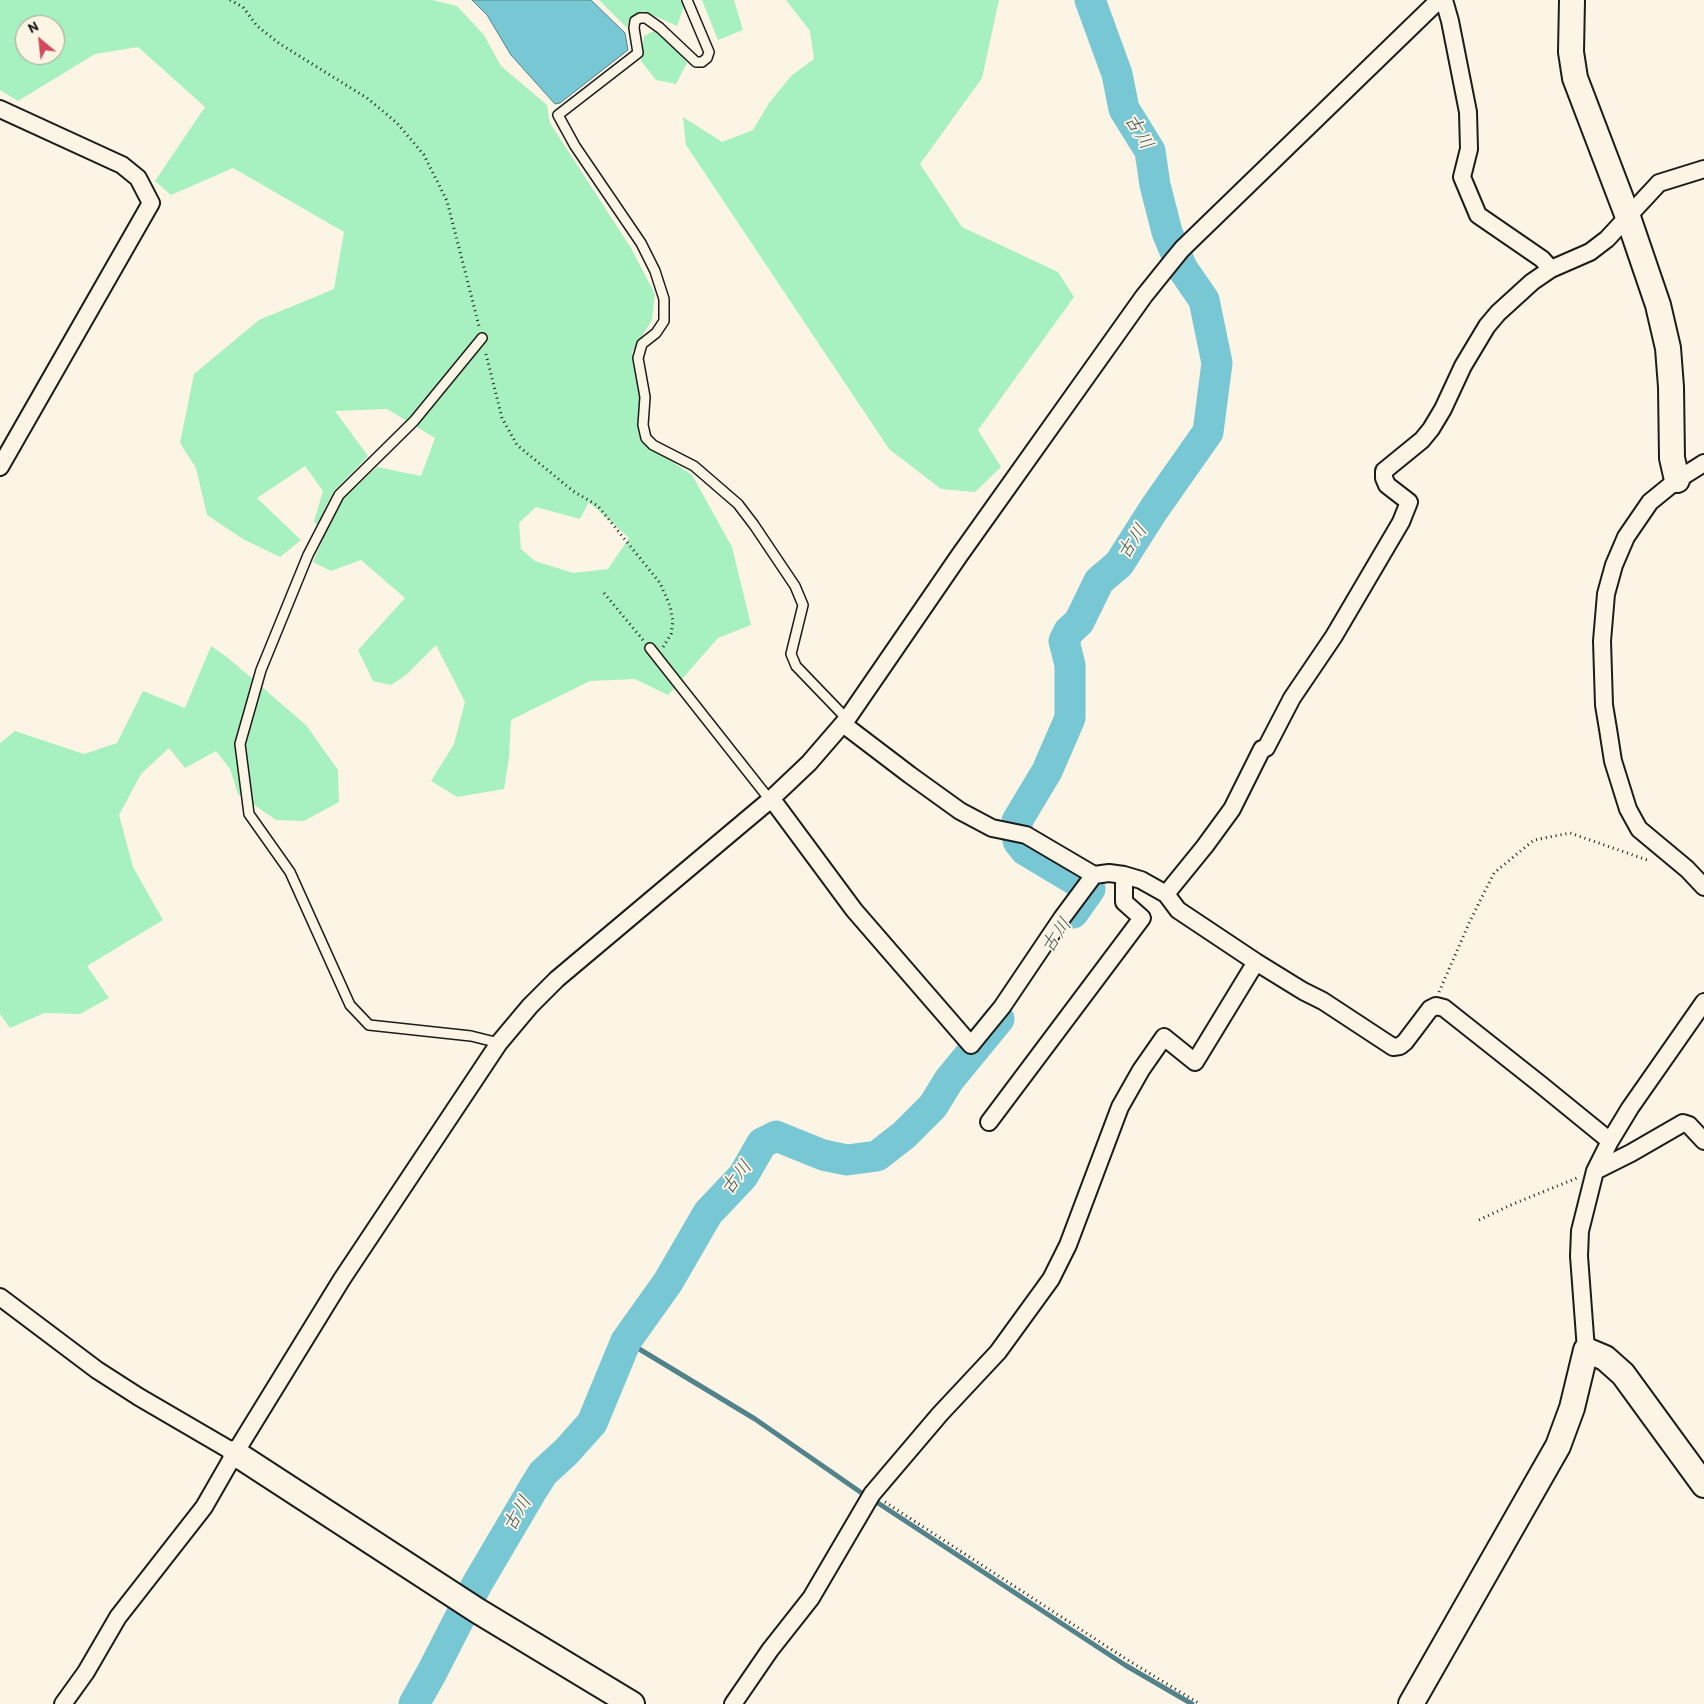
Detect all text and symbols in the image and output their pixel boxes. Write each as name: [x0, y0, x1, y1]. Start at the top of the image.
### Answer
north arrow: [15, 15, 65, 65]
text: N: [25, 17, 41, 37]
water label: 古川: [1119, 110, 1157, 154]
water label: 古川: [1113, 520, 1153, 564]
water label: 古川: [1037, 914, 1077, 958]
water label: 古川: [716, 1156, 758, 1200]
water label: 古川: [498, 1492, 538, 1536]

